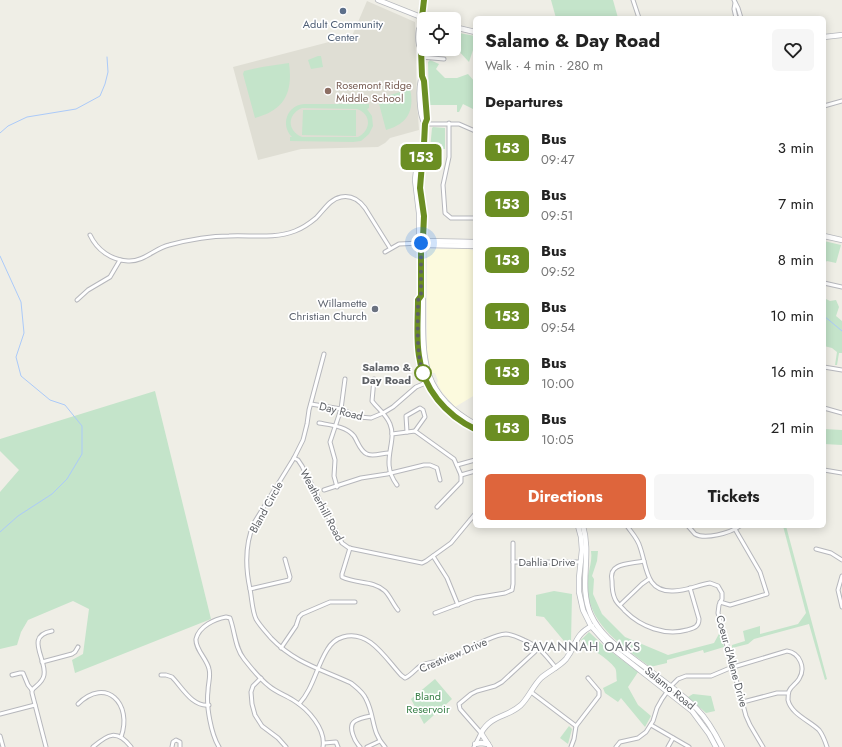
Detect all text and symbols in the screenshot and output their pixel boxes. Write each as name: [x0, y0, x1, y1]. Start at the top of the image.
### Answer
marker: Adult Community Center: [338, 6, 348, 16]
map controls: [417, 12, 461, 56]
button: locate: [417, 12, 461, 56]
place label: Adult Community Center: [303, 16, 383, 45]
text: Salamo & Day Road: [485, 27, 660, 54]
button: heart: [772, 29, 814, 71]
text: Walk · 4 min · 280 m: [485, 56, 603, 75]
place label: Rosemont Ridge Middle School: [336, 77, 412, 106]
marker: Rosemont Ridge Middle School: [323, 86, 333, 96]
text: Departures: [485, 91, 563, 113]
text: Bus: [541, 128, 566, 150]
text: 3 min: [778, 137, 814, 159]
text: 153: [495, 138, 519, 158]
line badge: 153: [398, 144, 444, 170]
text: 153: [409, 147, 433, 167]
text: 09:47: [541, 150, 575, 169]
text: Bus: [541, 184, 566, 206]
text: 7 min: [778, 193, 814, 215]
text: 153: [495, 194, 519, 214]
text: 09:51: [541, 206, 573, 225]
your location: [411, 233, 431, 253]
text: Bus: [541, 240, 566, 262]
text: 8 min: [778, 249, 814, 271]
text: 153: [495, 250, 519, 270]
text: 09:52: [541, 262, 575, 281]
place label: Willamette Christian Church: [289, 295, 367, 324]
text: Bus: [541, 296, 566, 318]
marker: Willamette Christian Church: [370, 304, 380, 314]
text: 10 min: [770, 305, 814, 327]
text: 153: [495, 306, 519, 326]
text: 09:54: [541, 318, 575, 337]
text: Bus: [541, 352, 566, 374]
place label: Salamo & Day Road: [362, 359, 412, 388]
text: 16 min: [771, 361, 814, 383]
text: 153: [495, 362, 519, 382]
marker: Salamo & Day Road: [414, 364, 432, 382]
text: 10:00: [541, 374, 574, 393]
street label: Day Road: [317, 398, 365, 424]
text: Bus: [541, 408, 566, 430]
text: 21 min: [771, 417, 814, 439]
text: 153: [495, 418, 519, 438]
text: 10:05: [541, 430, 574, 449]
street label: Weatherhill Road: [296, 466, 348, 544]
button: Directions: [485, 474, 646, 520]
button: Tickets: [654, 474, 814, 520]
street label: Bland Circle: [245, 478, 287, 536]
street label: Dahlia Drive: [519, 554, 576, 570]
street label: Coeur d'Alene Drive: [712, 613, 752, 709]
street label: Crestview Drive: [417, 633, 490, 676]
district label: SAVANNAH OAKS: [523, 637, 641, 656]
street label: Salamo Road: [641, 663, 699, 713]
park label: Bland Reservoir: [406, 688, 450, 717]

